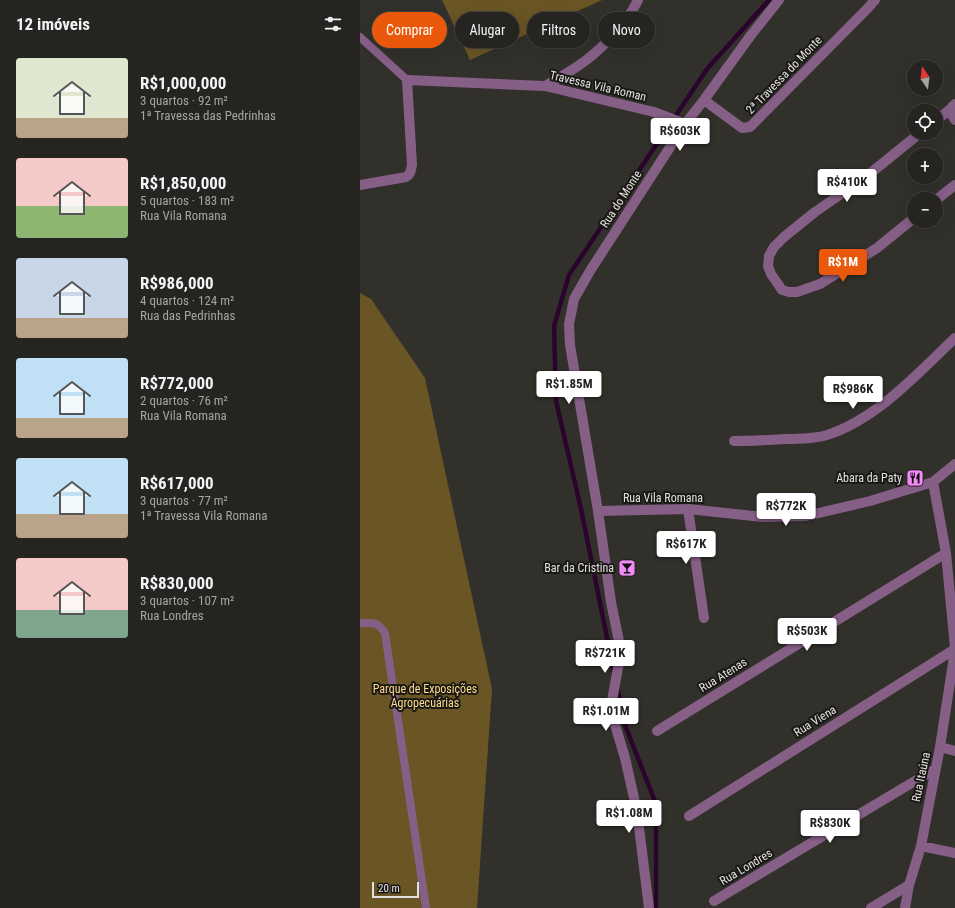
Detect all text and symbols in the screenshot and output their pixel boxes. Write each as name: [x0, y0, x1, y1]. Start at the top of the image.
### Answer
chip: Comprar: [372, 12, 447, 48]
chip: Alugar: [455, 12, 519, 48]
chip: Filtros: [527, 12, 590, 48]
chip: Novo: [598, 12, 655, 48]
icon: filters: [322, 13, 344, 35]
text: 12 imóveis: [16, 14, 90, 34]
street label: 2ª Travessa do Monte: [743, 33, 825, 117]
north arrow: [907, 60, 943, 96]
map controls: [907, 60, 943, 228]
street label: Travessa Vila Roman: [548, 68, 648, 104]
text: R$1,000,000: [140, 73, 226, 93]
icon: home: [48, 74, 96, 122]
text: 3 quartos · 92 m²: [140, 93, 228, 108]
button: locate: [907, 104, 943, 140]
text: 1ª Travessa das Pedrinhas: [140, 108, 276, 123]
pin: R$603K: [647, 118, 713, 152]
text: R$603K: [660, 123, 700, 138]
button: +: [907, 148, 943, 184]
street label: Rua do Monte: [597, 167, 645, 230]
pin: R$410K: [814, 169, 880, 203]
text: R$1,850,000: [140, 173, 226, 193]
icon: home: [48, 174, 96, 222]
text: R$410K: [827, 174, 867, 189]
button: −: [907, 192, 943, 228]
text: 5 quartos · 183 m²: [140, 193, 234, 208]
text: Rua Vila Romana: [140, 208, 227, 223]
pin: R$1M: [819, 249, 867, 283]
text: R$1M: [828, 254, 858, 269]
text: R$986,000: [140, 273, 214, 293]
icon: home: [48, 274, 96, 322]
text: 4 quartos · 124 m²: [140, 293, 234, 308]
text: Rua das Pedrinhas: [140, 308, 235, 323]
pin: R$1.85M: [532, 371, 606, 405]
text: R$772,000: [140, 373, 214, 393]
icon: home: [48, 374, 96, 422]
text: R$1.85M: [545, 376, 593, 391]
pin: R$986K: [820, 376, 886, 410]
text: R$986K: [833, 381, 873, 396]
text: 2 quartos · 76 m²: [140, 393, 228, 408]
text: Rua Vila Romana: [140, 408, 227, 423]
restaurant icon: Abara da Paty: [905, 468, 925, 488]
place label: Abara da Paty: [836, 471, 902, 485]
text: R$617,000: [140, 473, 214, 493]
icon: home: [48, 474, 96, 522]
street label: Rua Vila Romana: [623, 491, 703, 505]
text: 3 quartos · 77 m²: [140, 493, 228, 508]
pin: R$772K: [753, 493, 819, 527]
text: R$772K: [766, 498, 806, 513]
text: 1ª Travessa Vila Romana: [140, 508, 268, 523]
pin: R$617K: [653, 531, 719, 565]
text: R$617K: [666, 536, 706, 551]
bar icon: Bar da Cristina: [617, 558, 637, 578]
place label: Bar da Cristina: [544, 561, 614, 575]
text: R$830,000: [140, 573, 214, 593]
icon: home: [48, 574, 96, 622]
text: 3 quartos · 107 m²: [140, 593, 234, 608]
text: Rua Londres: [140, 608, 204, 623]
pin: R$503K: [774, 618, 840, 652]
text: R$503K: [787, 623, 827, 638]
pin: R$721K: [572, 640, 638, 674]
text: R$721K: [585, 645, 625, 660]
street label: Rua Atenas: [697, 655, 749, 695]
park label: Parque de Exposições Agropecuárias: [373, 682, 477, 710]
pin: R$1.01M: [569, 698, 643, 732]
street label: Rua Viena: [791, 702, 839, 739]
text: R$1.01M: [582, 703, 630, 718]
street label: Rua Itaúna: [909, 751, 933, 803]
pin: R$1.08M: [592, 800, 666, 834]
text: R$1.08M: [605, 805, 653, 820]
pin: R$830K: [797, 810, 863, 844]
text: R$830K: [810, 815, 850, 830]
street label: Rua Londres: [717, 846, 775, 888]
scale bar: [372, 880, 419, 899]
text: 20 m: [378, 882, 400, 895]

